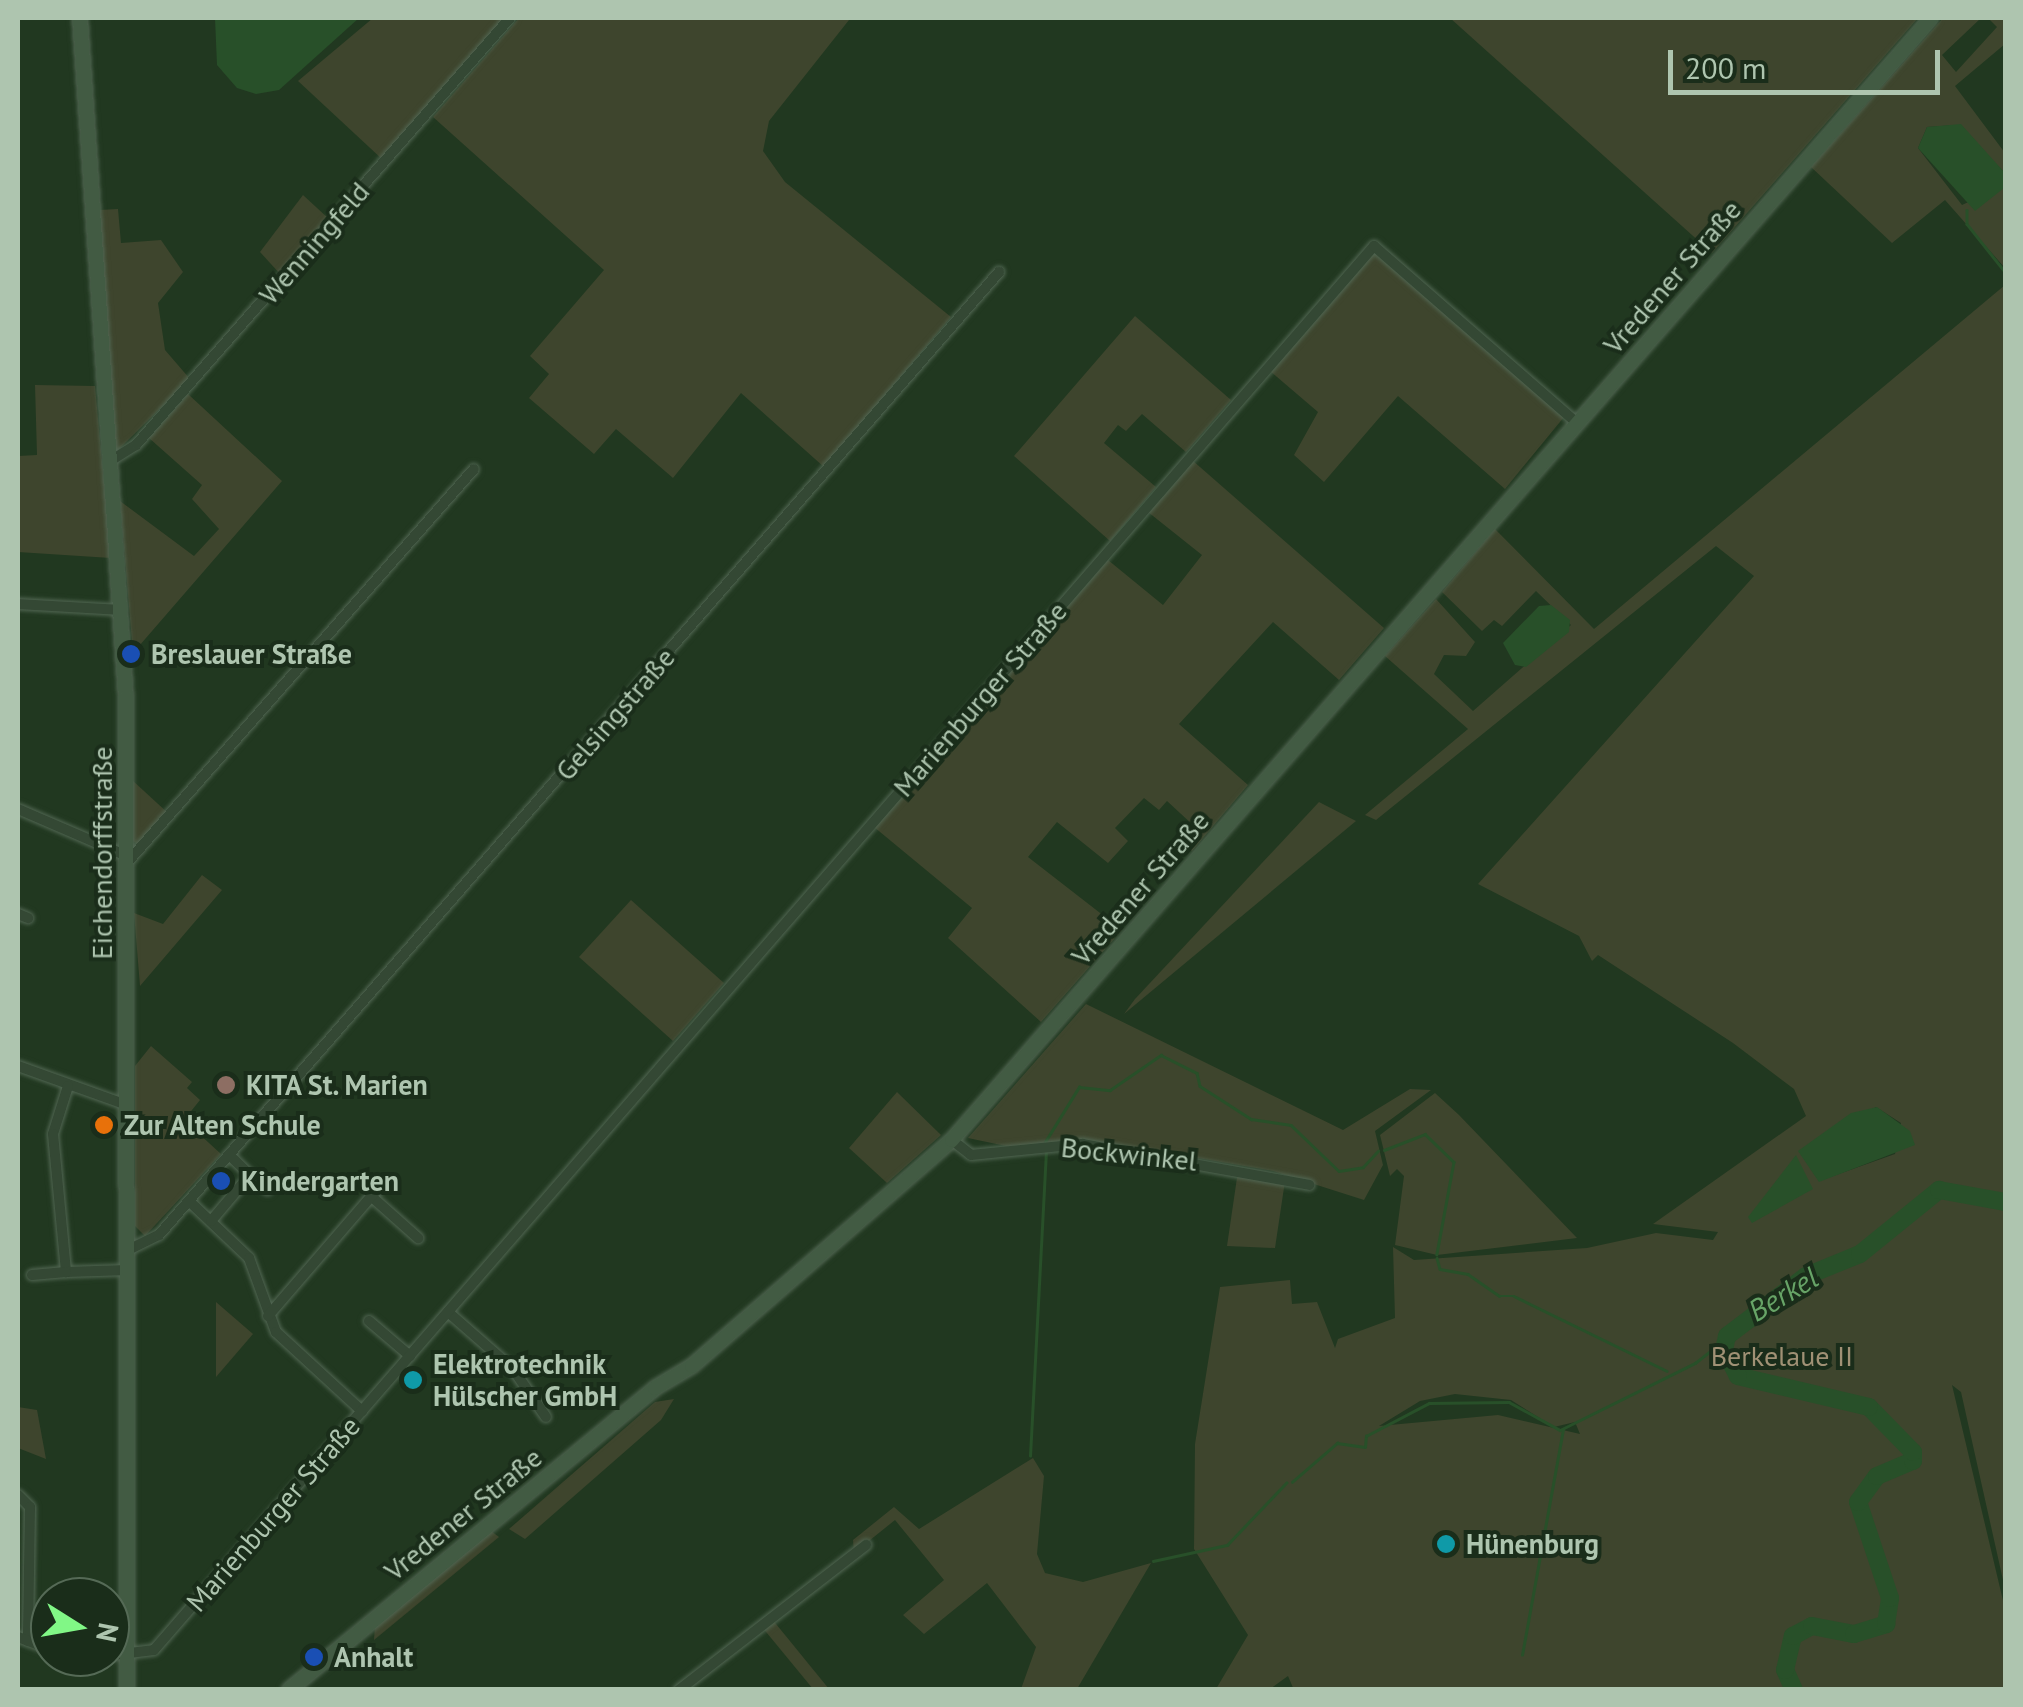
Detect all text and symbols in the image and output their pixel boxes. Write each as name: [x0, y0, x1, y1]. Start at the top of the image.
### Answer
scale bar: [1673, 30, 1946, 92]
text: 200 m: [1685, 48, 1766, 87]
street label: Wenningfeld: [252, 175, 376, 311]
street label: Vredener Straße: [1596, 193, 1748, 361]
street label: Marienburger Straße: [886, 595, 1074, 803]
place label: Breslauer Straße: [151, 637, 352, 671]
street label: Gelsingstraße: [548, 641, 682, 787]
marker: Breslauer Straße: [120, 643, 142, 665]
street label: Eichendorffstraße: [85, 747, 119, 959]
street label: Vredener Straße: [1064, 804, 1216, 972]
place label: KITA St. Marien: [246, 1068, 431, 1102]
marker: KITA St. Marien: [215, 1074, 237, 1096]
place label: Zur Alten Schule: [124, 1108, 322, 1142]
marker: Zur Alten Schule: [93, 1114, 115, 1136]
street label: Bockwinkel: [1059, 1130, 1199, 1178]
place label: Kindergarten: [241, 1164, 399, 1198]
marker: Kindergarten: [210, 1170, 232, 1192]
water label: Berkel: [1742, 1259, 1824, 1329]
park label: Berkelaue II: [1711, 1339, 1853, 1373]
place label: Elektrotechnik Hülscher GmbH: [433, 1347, 618, 1413]
marker: Elektrotechnik Hülscher GmbH: [402, 1369, 424, 1391]
street label: Marienburger Straße: [179, 1410, 367, 1618]
street label: Vredener Straße: [378, 1440, 548, 1588]
place label: Hünenburg: [1466, 1527, 1599, 1561]
marker: Hünenburg: [1435, 1533, 1457, 1555]
north arrow: [30, 1577, 130, 1677]
text: N: [88, 1620, 128, 1645]
place label: Anhalt: [334, 1640, 413, 1674]
marker: Anhalt: [303, 1646, 325, 1668]

